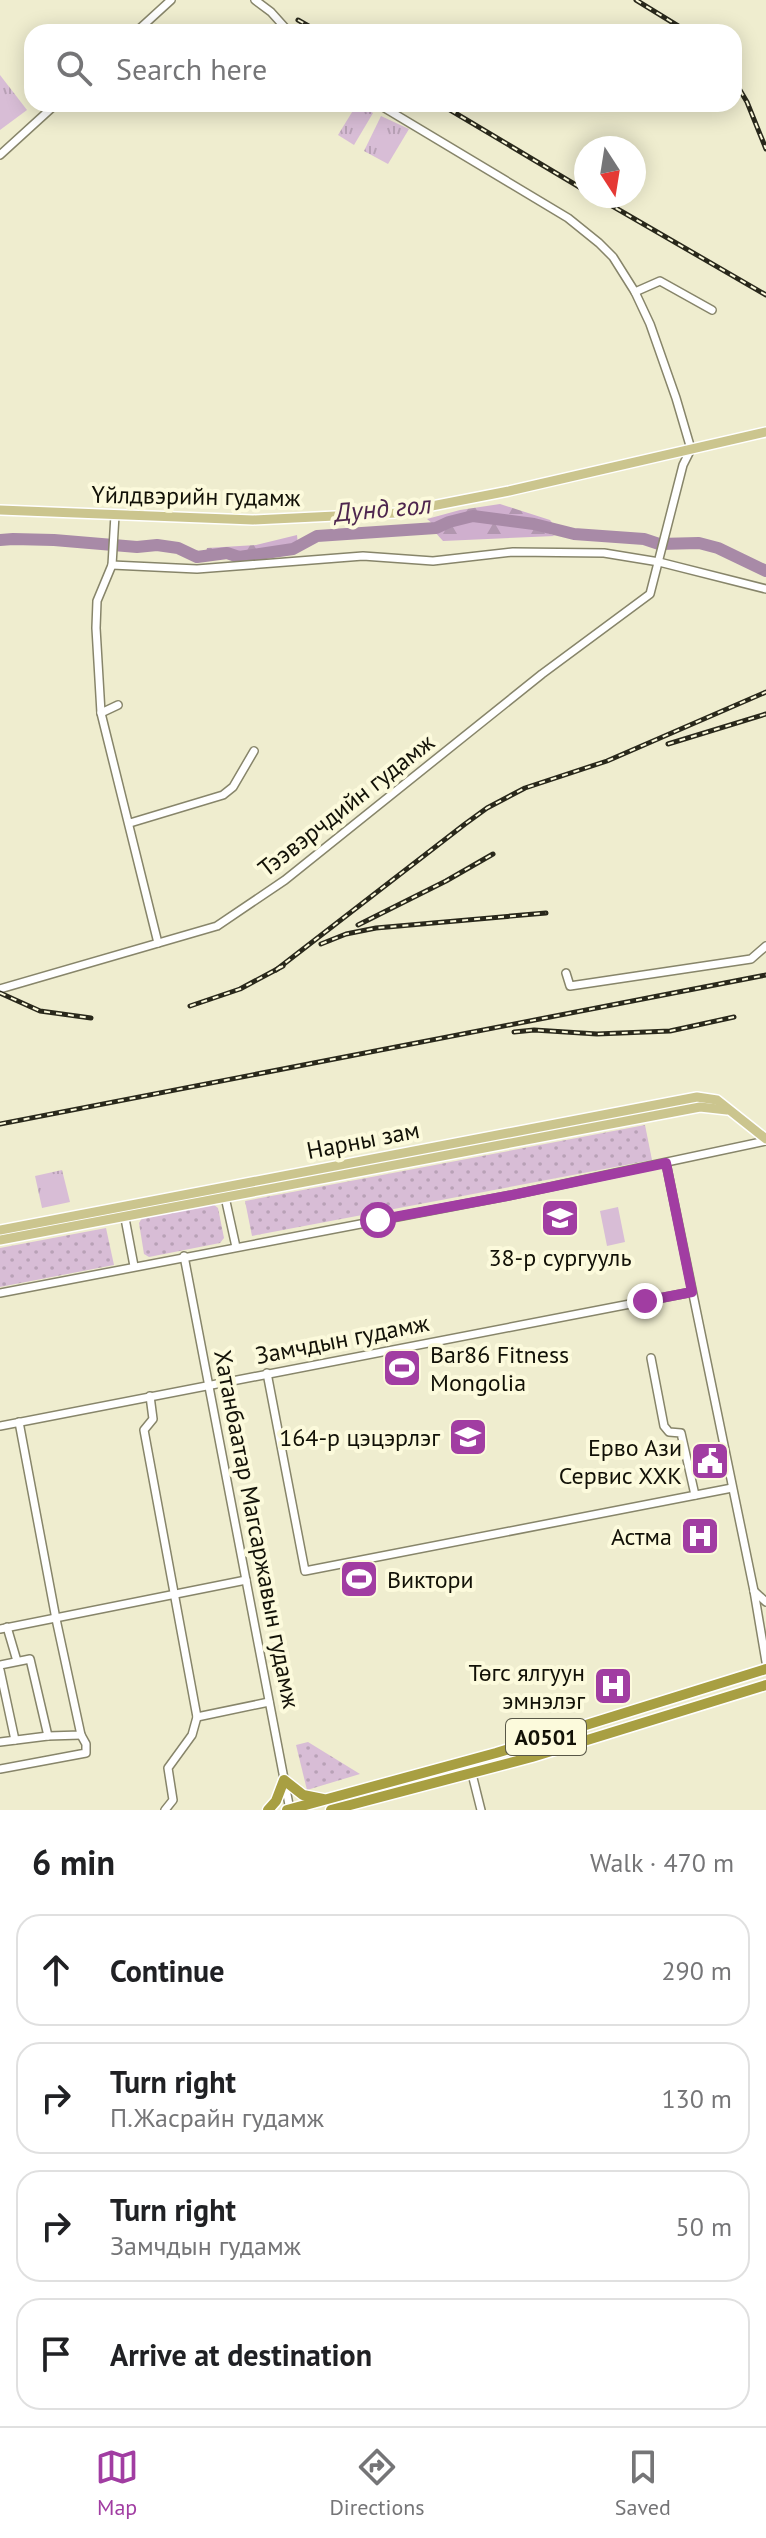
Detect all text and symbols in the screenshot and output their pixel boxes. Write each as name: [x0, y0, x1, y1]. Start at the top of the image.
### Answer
search box: [24, 24, 742, 112]
icon: search: [52, 46, 96, 90]
text: Search here: [116, 49, 267, 88]
north arrow: [574, 136, 646, 208]
street label: Yйлдвэрийн гудамж: [91, 479, 301, 513]
water label: Дунд гол: [331, 487, 433, 529]
street label: Тээвэрчдийн гудамж: [252, 726, 441, 883]
street label: Нарны зам: [304, 1114, 422, 1166]
school or university icon: 38-р сургууль: [539, 1197, 581, 1239]
route start: [360, 1202, 396, 1238]
place label: 38-р сургууль: [488, 1242, 632, 1273]
route end: [627, 1283, 663, 1319]
street label: Замчдын гудамж: [253, 1307, 432, 1371]
place label: Bar86 Fitness Mongolia: [430, 1339, 569, 1398]
street label: Хатанбаатар Магсаржавын гудамж: [207, 1347, 307, 1711]
sports icon: Bar86 Fitness Mongolia: [381, 1347, 423, 1389]
school or university icon: 164-р цэцэрлэг: [447, 1416, 489, 1458]
place label: 164-р цэцэрлэг: [279, 1422, 440, 1453]
place label: Ерво Ази Сервис ХХК: [559, 1432, 682, 1491]
public building icon: Ерво Ази Сервис ХХК: [689, 1440, 731, 1482]
hospital icon: Астма: [679, 1515, 721, 1557]
place label: Астма: [611, 1521, 672, 1552]
sports icon: Виктори: [338, 1558, 380, 1600]
place label: Виктори: [387, 1564, 474, 1595]
place label: Төгс ялгуун эмнэлэг: [468, 1657, 585, 1716]
hospital icon: Төгс ялгуун эмнэлэг: [592, 1665, 634, 1707]
road number: A0501: [506, 1719, 586, 1755]
text: 6 min: [32, 1840, 115, 1884]
text: Walk · 470 m: [590, 1846, 734, 1879]
icon: ahead: [34, 1948, 78, 1992]
text: Continue: [110, 1951, 224, 1990]
text: 290 m: [661, 1954, 732, 1987]
text: Turn right: [110, 2062, 236, 2101]
icon: right: [34, 2076, 78, 2120]
text: 130 m: [661, 2082, 732, 2115]
text: П.Жасрайн гудамж: [110, 2101, 324, 2134]
text: Turn right: [110, 2190, 236, 2229]
icon: right: [34, 2204, 78, 2248]
text: 50 m: [676, 2210, 732, 2243]
text: Замчдын гудамж: [110, 2229, 301, 2262]
icon: arrive: [34, 2332, 78, 2376]
text: Arrive at destination: [110, 2335, 372, 2374]
tab: Map: [95, 2445, 139, 2521]
tab: Directions: [329, 2445, 425, 2521]
tab: Saved: [615, 2445, 671, 2521]

